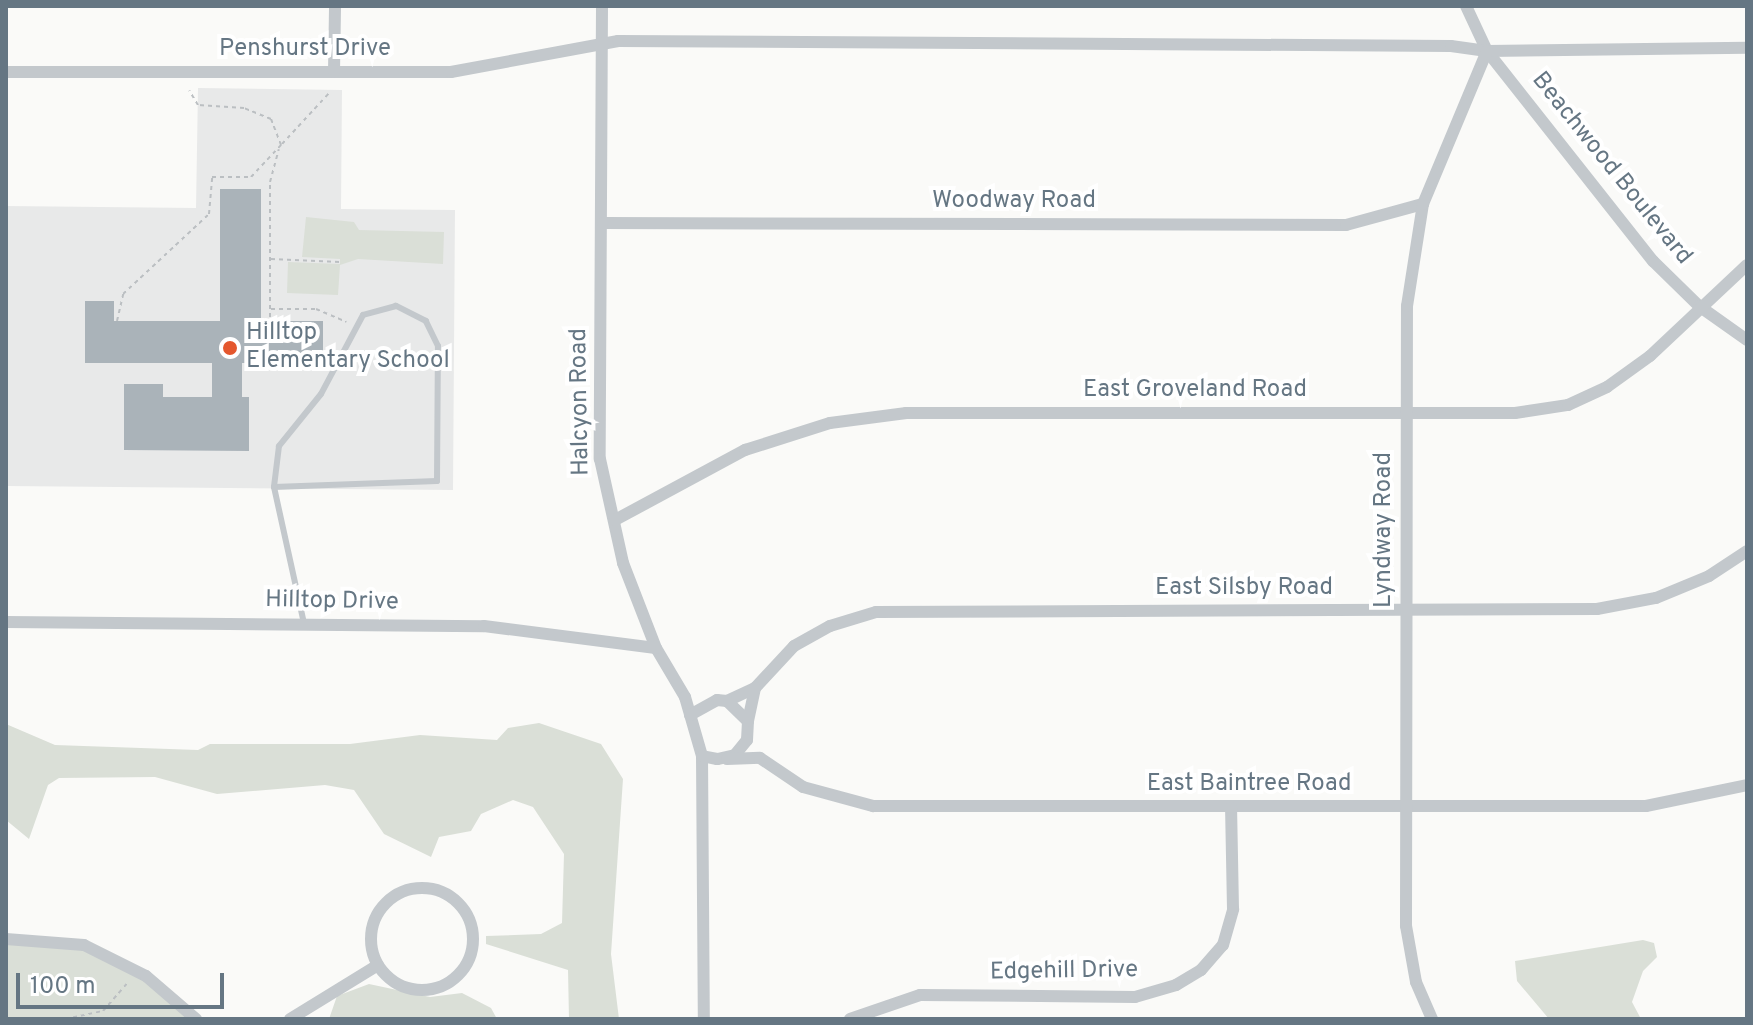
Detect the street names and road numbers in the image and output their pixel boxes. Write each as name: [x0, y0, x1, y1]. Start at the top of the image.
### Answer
street label: Penshurst Drive: [219, 36, 391, 64]
street label: Beachwood Boulevard: [1525, 67, 1697, 271]
street label: Woodway Road: [932, 188, 1096, 216]
street label: Halcyon Road: [565, 328, 597, 476]
street label: East Groveland Road: [1083, 377, 1307, 405]
street label: Lyndway Road: [1371, 452, 1399, 608]
street label: East Silsby Road: [1155, 575, 1333, 603]
street label: Hilltop Drive: [265, 586, 399, 618]
street label: East Baintree Road: [1147, 771, 1351, 799]
street label: Edgehill Drive: [990, 956, 1138, 988]

